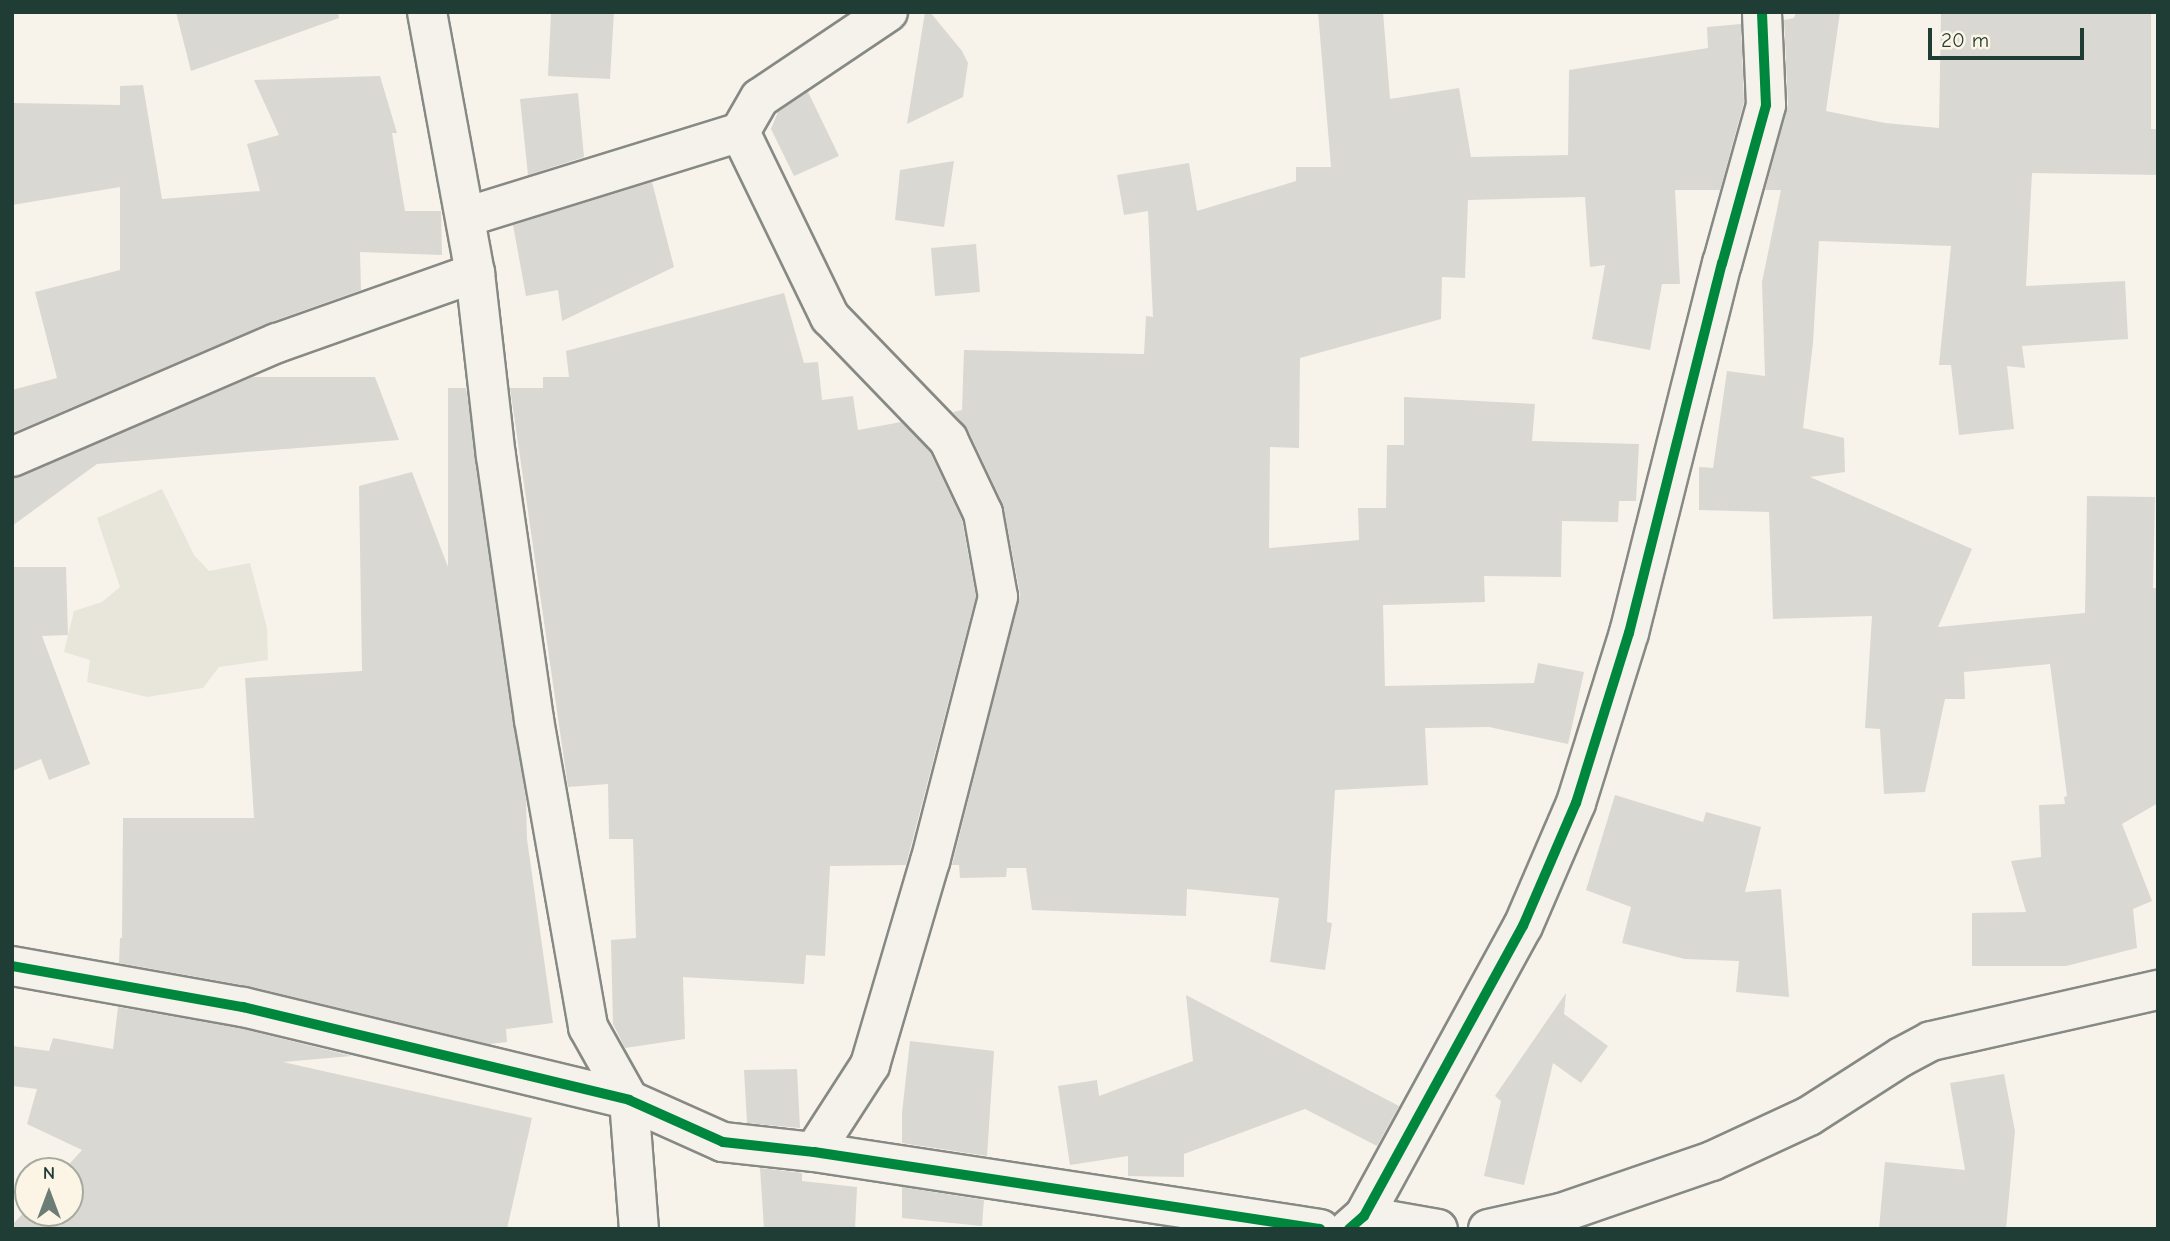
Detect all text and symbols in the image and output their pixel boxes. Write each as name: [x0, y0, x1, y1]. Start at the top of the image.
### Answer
scale bar: [1932, 14, 2088, 58]
text: 20 m: [1941, 28, 1989, 52]
north arrow: [14, 1157, 84, 1227]
text: N: [43, 1162, 55, 1184]

